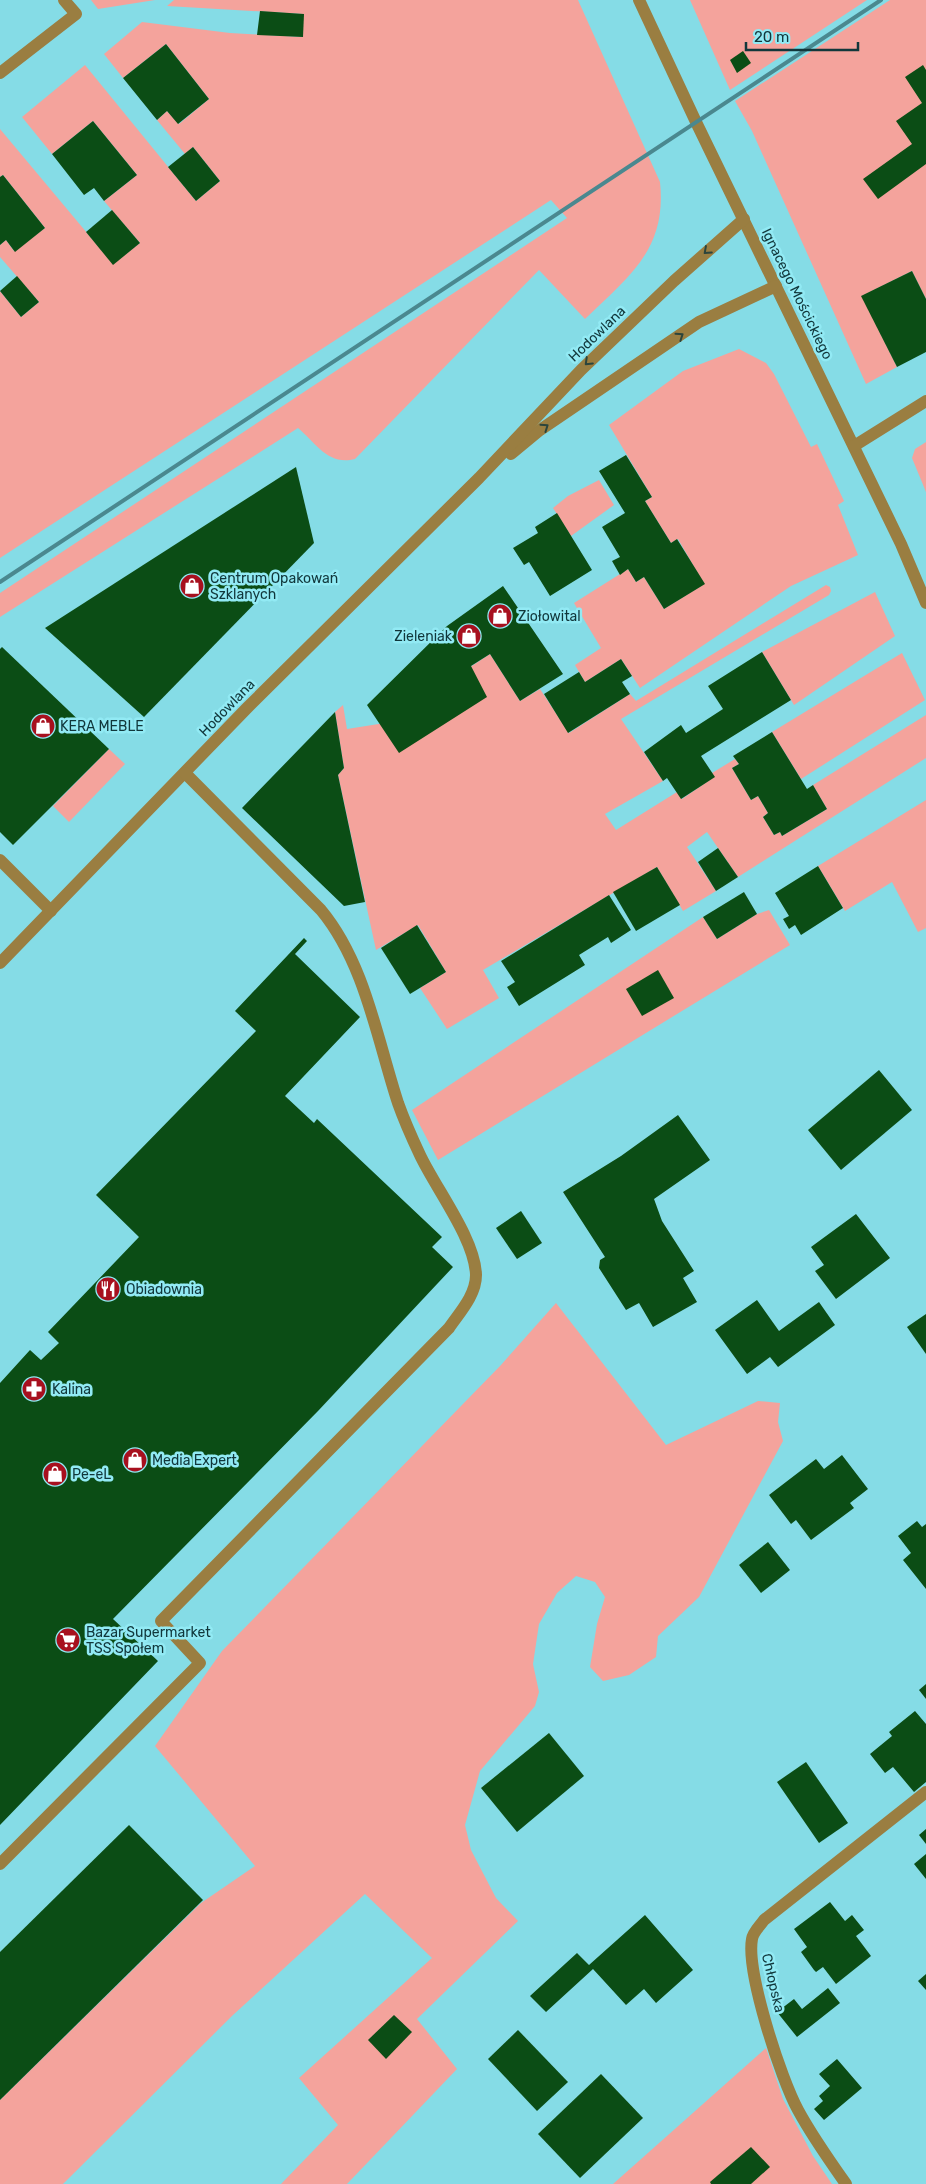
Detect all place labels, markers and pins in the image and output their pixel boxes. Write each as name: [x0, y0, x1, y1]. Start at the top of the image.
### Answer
place label: Centrum Opakowań Szklanych: [210, 570, 338, 603]
shop icon: Centrum Opakowań Szklanych: [179, 573, 205, 599]
shop icon: Ziołowital: [487, 603, 513, 629]
place label: Ziołowital: [518, 608, 581, 625]
shop icon: Zieleniak: [456, 623, 482, 649]
place label: Zieleniak: [394, 628, 453, 645]
shop icon: KERA MEBLE: [30, 713, 56, 739]
place label: KERA MEBLE: [60, 718, 144, 735]
restaurant icon: Obiadownia: [95, 1276, 121, 1302]
place label: Obiadownia: [126, 1281, 202, 1298]
pharmacy icon: Kalina: [21, 1376, 47, 1402]
place label: Kalina: [52, 1381, 91, 1398]
shop icon: Media Expert: [122, 1447, 148, 1473]
place label: Media Expert: [152, 1452, 237, 1469]
shop icon: Pe-eL: [42, 1461, 68, 1487]
place label: Pe-eL: [72, 1466, 111, 1483]
place label: Bazar Supermarket TSS Społem: [86, 1624, 211, 1657]
supermarket icon: Bazar Supermarket TSS Społem: [55, 1627, 81, 1653]

